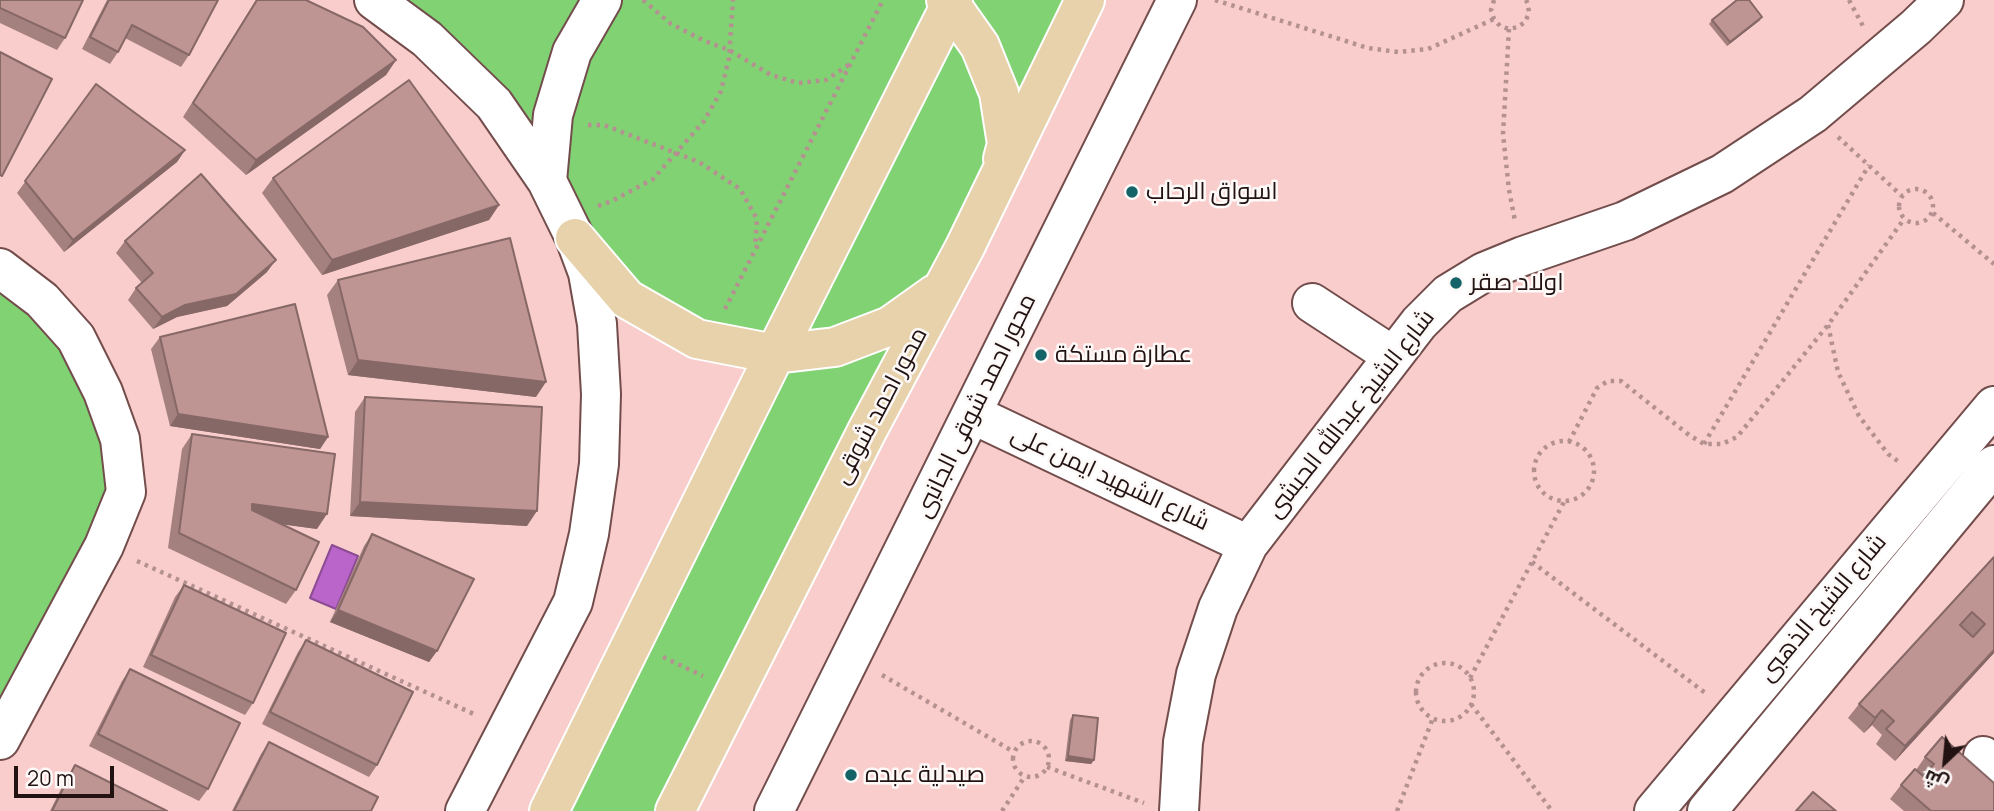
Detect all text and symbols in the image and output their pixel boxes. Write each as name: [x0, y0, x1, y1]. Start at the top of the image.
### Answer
place label: اسواق الرحاب: [1146, 178, 1278, 206]
marker: اسواق الرحاب: [1124, 184, 1140, 200]
place label: اولاد صقر: [1470, 269, 1564, 297]
marker: اولاد صقر: [1448, 275, 1464, 291]
street label: محور احمد شوقى الجانبى: [909, 289, 1043, 523]
street label: شارع الشيخ عبدالله الحبشى: [1261, 304, 1441, 524]
street label: محور احمد شوقى: [828, 323, 934, 489]
place label: عطارة مستكة: [1055, 341, 1192, 369]
marker: عطارة مستكة: [1033, 347, 1049, 363]
street label: شارع الشهيد ايمن على: [1006, 420, 1214, 538]
street label: شارع الشيخ الذهبى: [1753, 528, 1893, 688]
north arrow: [1910, 727, 1980, 797]
scale bar: [18, 752, 117, 796]
place label: صيدلية عبده: [865, 761, 985, 789]
text: 20 m: [27, 764, 74, 792]
text: ش: [1919, 764, 1952, 798]
marker: صيدلية عبده: [843, 767, 859, 783]

